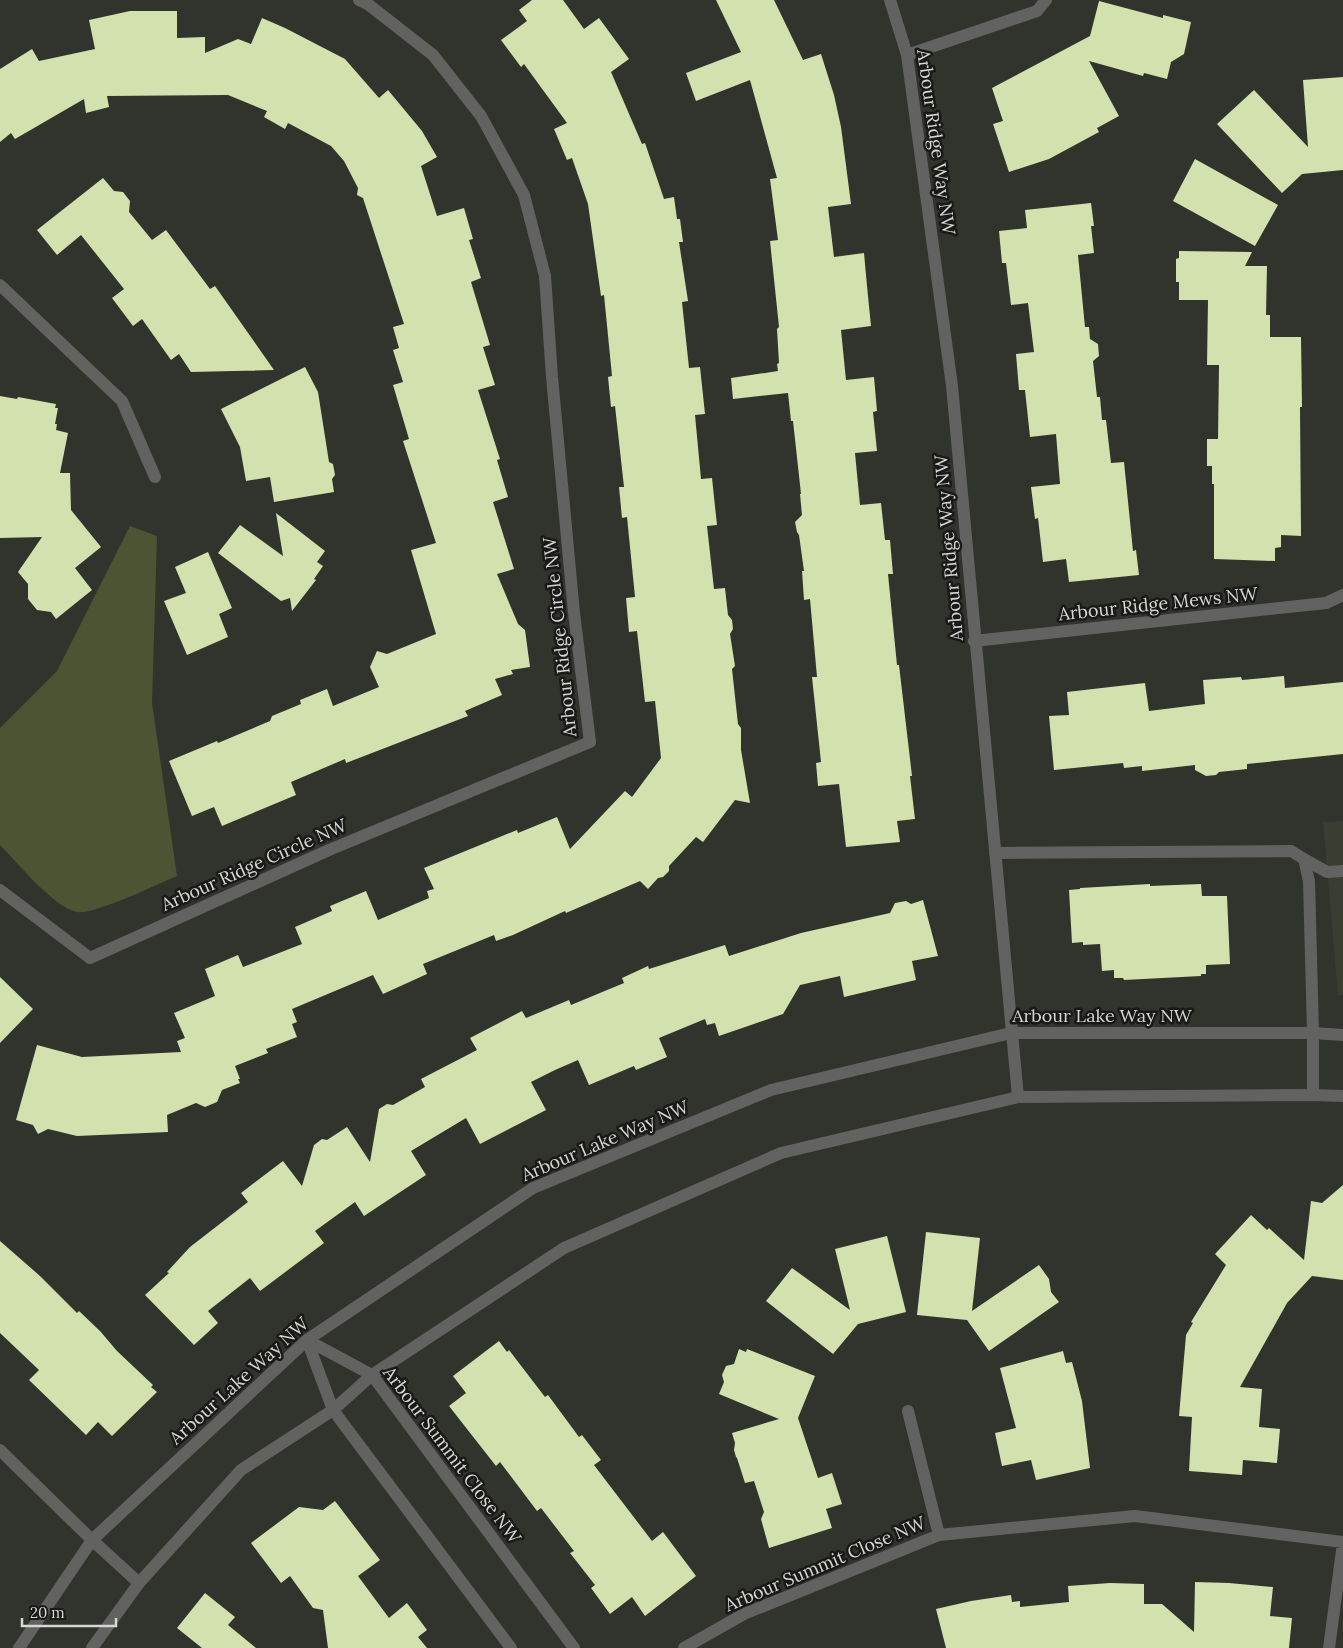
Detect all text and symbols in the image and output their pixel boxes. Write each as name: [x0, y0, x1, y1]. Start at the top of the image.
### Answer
street label: Arbour Ridge Way NW: [912, 47, 961, 237]
street label: Arbour Ridge Way NW: [929, 453, 968, 643]
street label: Arbour Ridge Circle NW: [537, 535, 582, 739]
street label: Arbour Ridge Mews NW: [1056, 582, 1260, 625]
street label: Arbour Ridge Circle NW: [157, 813, 351, 916]
street label: Arbour Lake Way NW: [1011, 1004, 1193, 1027]
street label: Arbour Lake Way NW: [517, 1094, 693, 1187]
street label: Arbour Lake Way NW: [164, 1311, 314, 1450]
street label: Arbour Summit Close NW: [378, 1361, 527, 1549]
street label: Arbour Summit Close NW: [720, 1510, 930, 1617]
scale bar: [22, 1596, 116, 1628]
text: 20 m: [30, 1603, 65, 1622]

